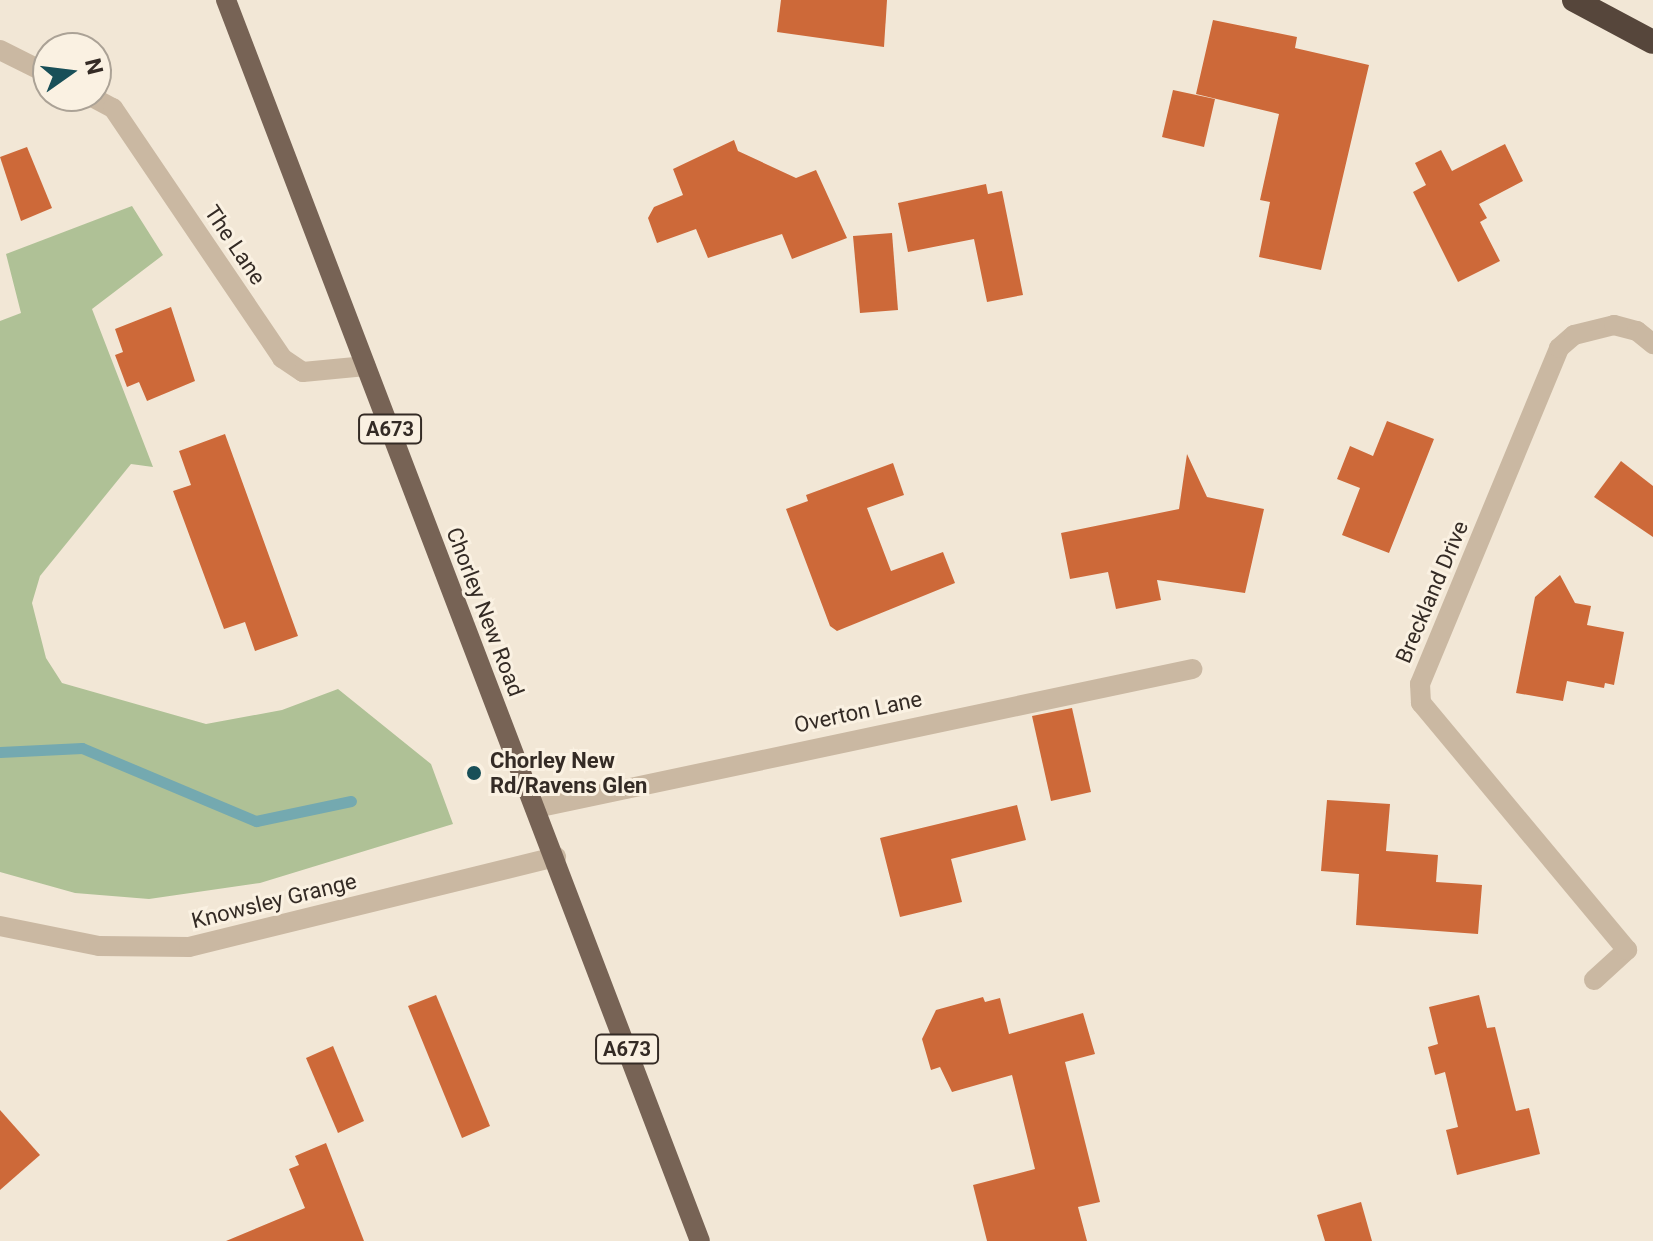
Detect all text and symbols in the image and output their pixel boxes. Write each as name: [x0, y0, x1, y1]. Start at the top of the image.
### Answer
north arrow: [32, 32, 112, 112]
text: N: [80, 56, 108, 77]
street label: The Lane: [199, 200, 271, 290]
road number: A673: [358, 413, 422, 445]
street label: Breckland Drive: [1390, 517, 1474, 667]
street label: Chorley New Road: [441, 524, 529, 700]
street label: Overton Lane: [792, 686, 924, 738]
place label: Chorley New Rd/Ravens Glen: [490, 747, 647, 798]
marker: Chorley New Rd/Ravens Glen: [465, 764, 483, 782]
street label: Knowsley Grange: [189, 868, 359, 934]
road number: A673: [595, 1033, 659, 1065]

